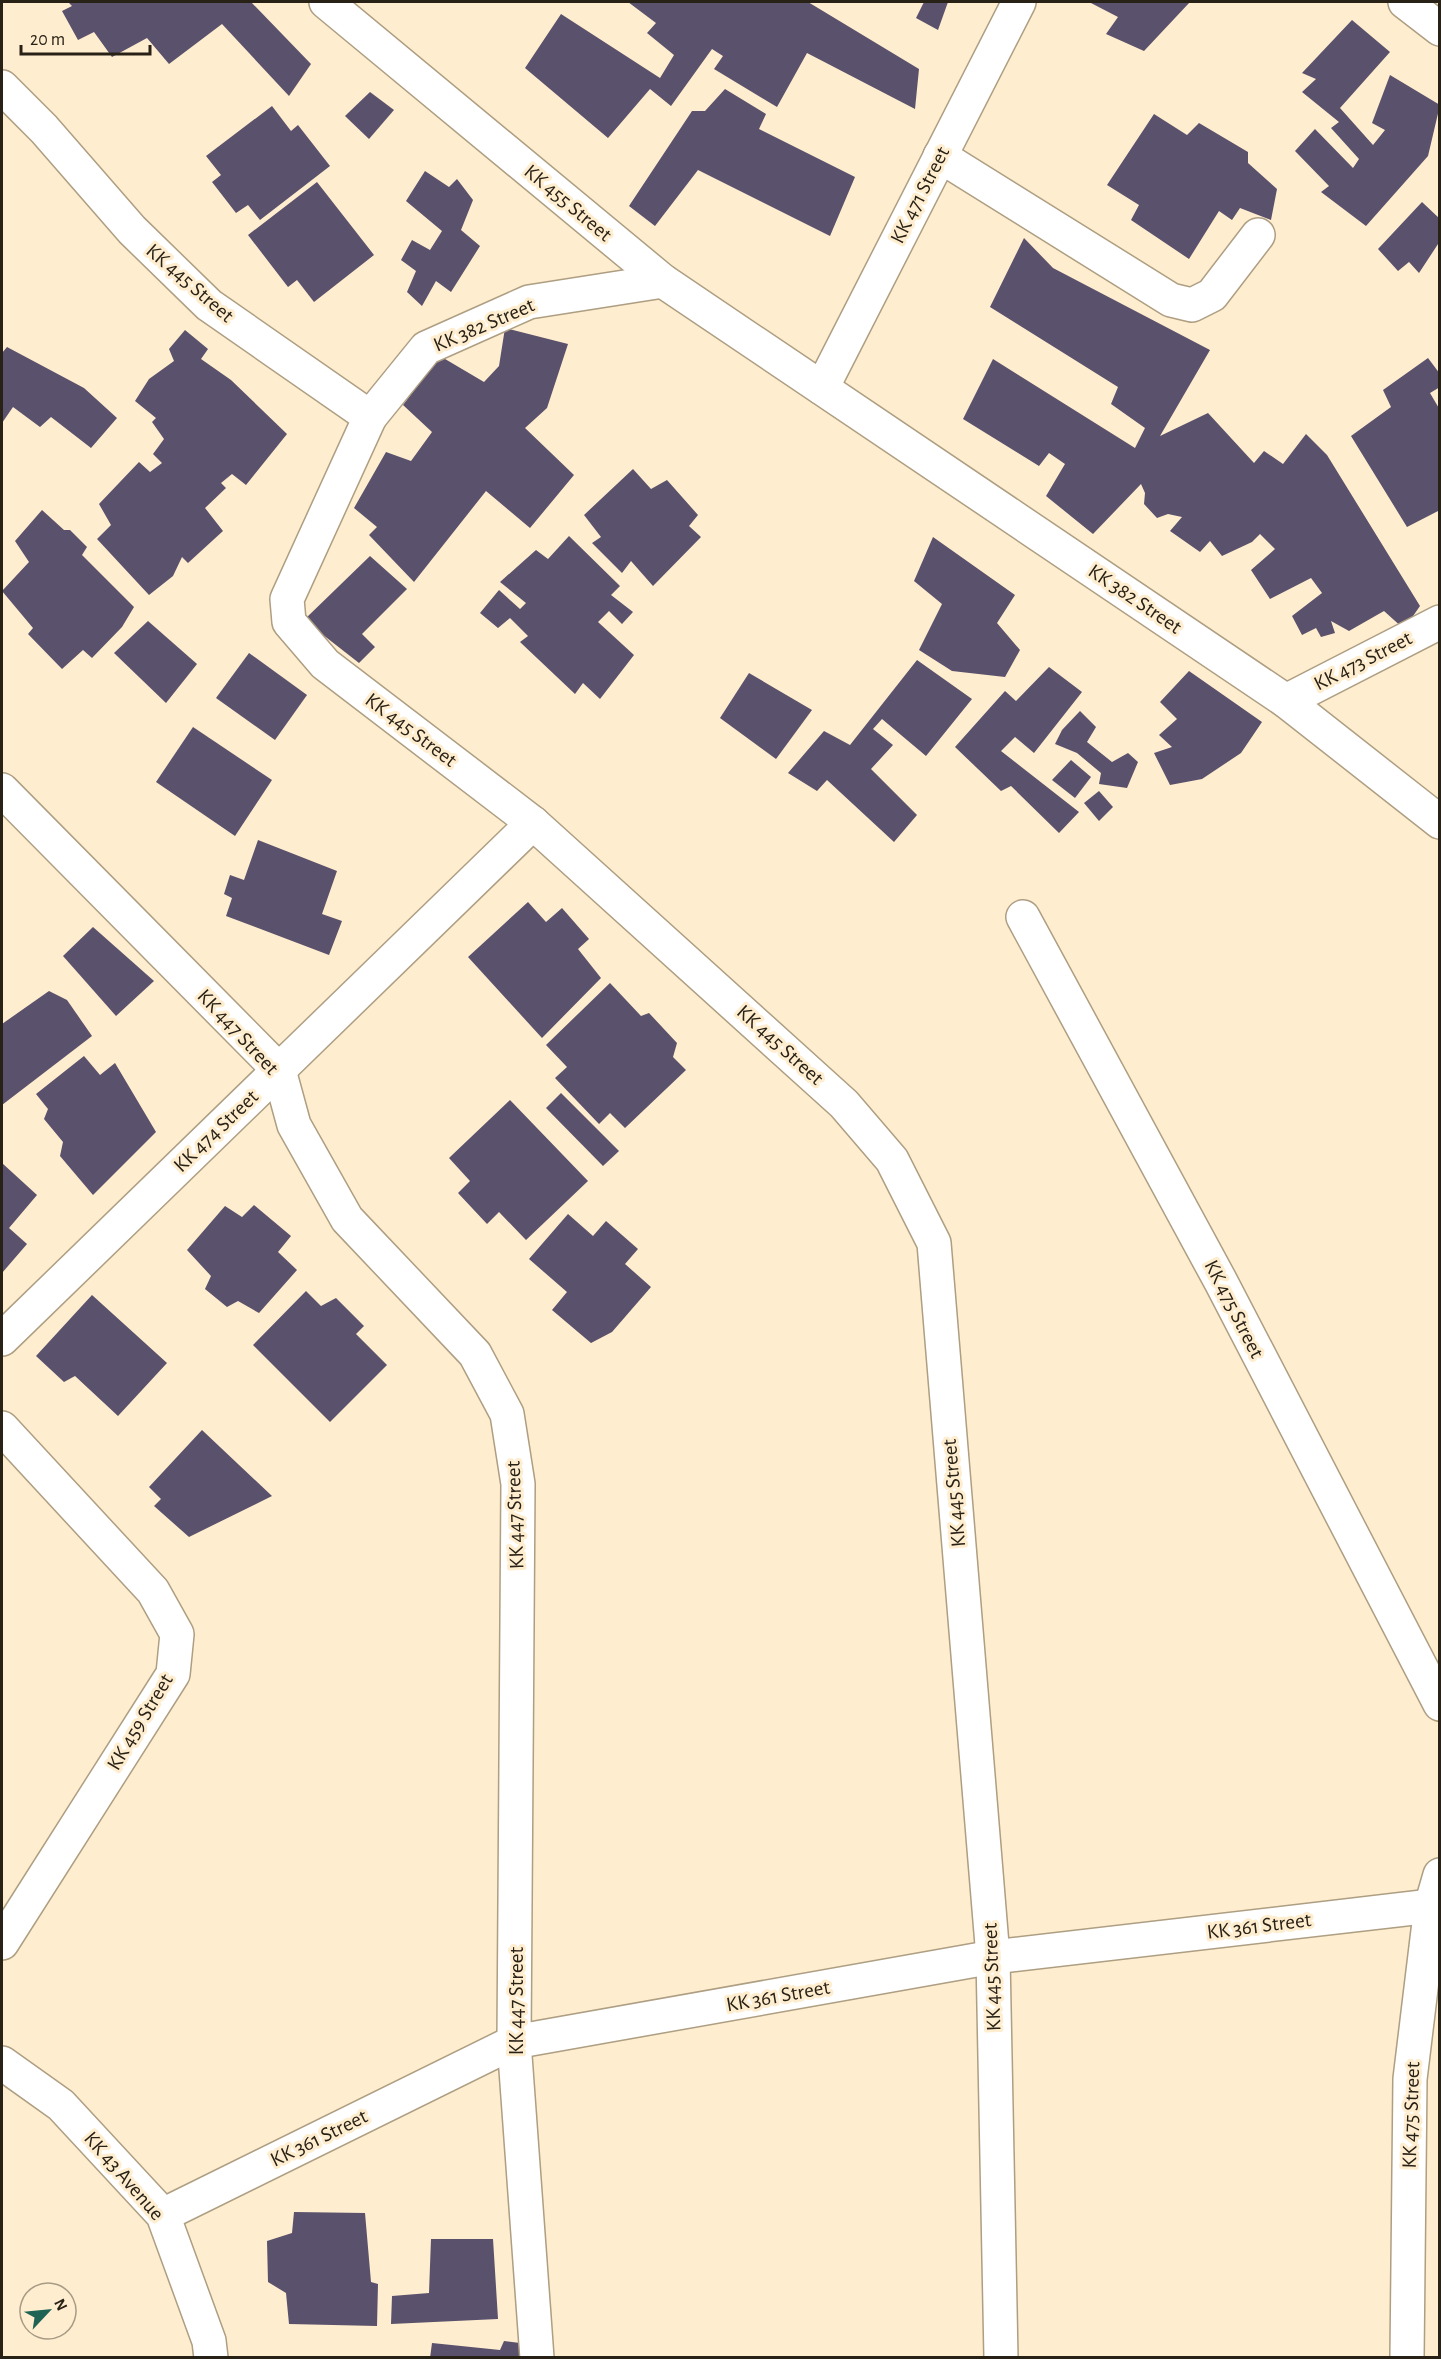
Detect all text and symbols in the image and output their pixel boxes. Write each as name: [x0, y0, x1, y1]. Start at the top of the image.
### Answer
scale bar: [21, 18, 150, 56]
text: 20 m: [30, 31, 65, 49]
street label: KK 471 Street: [887, 143, 953, 247]
street label: KK 455 Street: [520, 161, 616, 246]
street label: KK 445 Street: [142, 240, 238, 327]
street label: KK 382 Street: [430, 294, 538, 356]
street label: KK 382 Street: [1085, 560, 1186, 638]
street label: KK 473 Street: [1311, 627, 1416, 695]
street label: KK 445 Street: [361, 689, 461, 771]
street label: KK 447 Street: [193, 985, 283, 1079]
street label: KK 445 Street: [733, 1001, 827, 1089]
street label: KK 474 Street: [170, 1086, 262, 1176]
street label: KK 475 Street: [1200, 1257, 1268, 1362]
street label: KK 445 Street: [939, 1438, 969, 1548]
street label: KK 447 Street: [503, 1460, 527, 1569]
street label: KK 459 Street: [103, 1670, 177, 1774]
street label: KK 361 Street: [1206, 1909, 1313, 1943]
street label: KK 445 Street: [980, 1922, 1004, 2031]
street label: KK 447 Street: [506, 1947, 527, 2055]
street label: KK 361 Street: [724, 1976, 832, 2015]
street label: KK 475 Street: [1399, 2061, 1423, 2169]
street label: KK 361 Street: [267, 2105, 371, 2170]
street label: KK 43 Avenue: [80, 2128, 168, 2224]
north arrow: [18, 2281, 78, 2341]
text: N: [51, 2296, 70, 2313]

